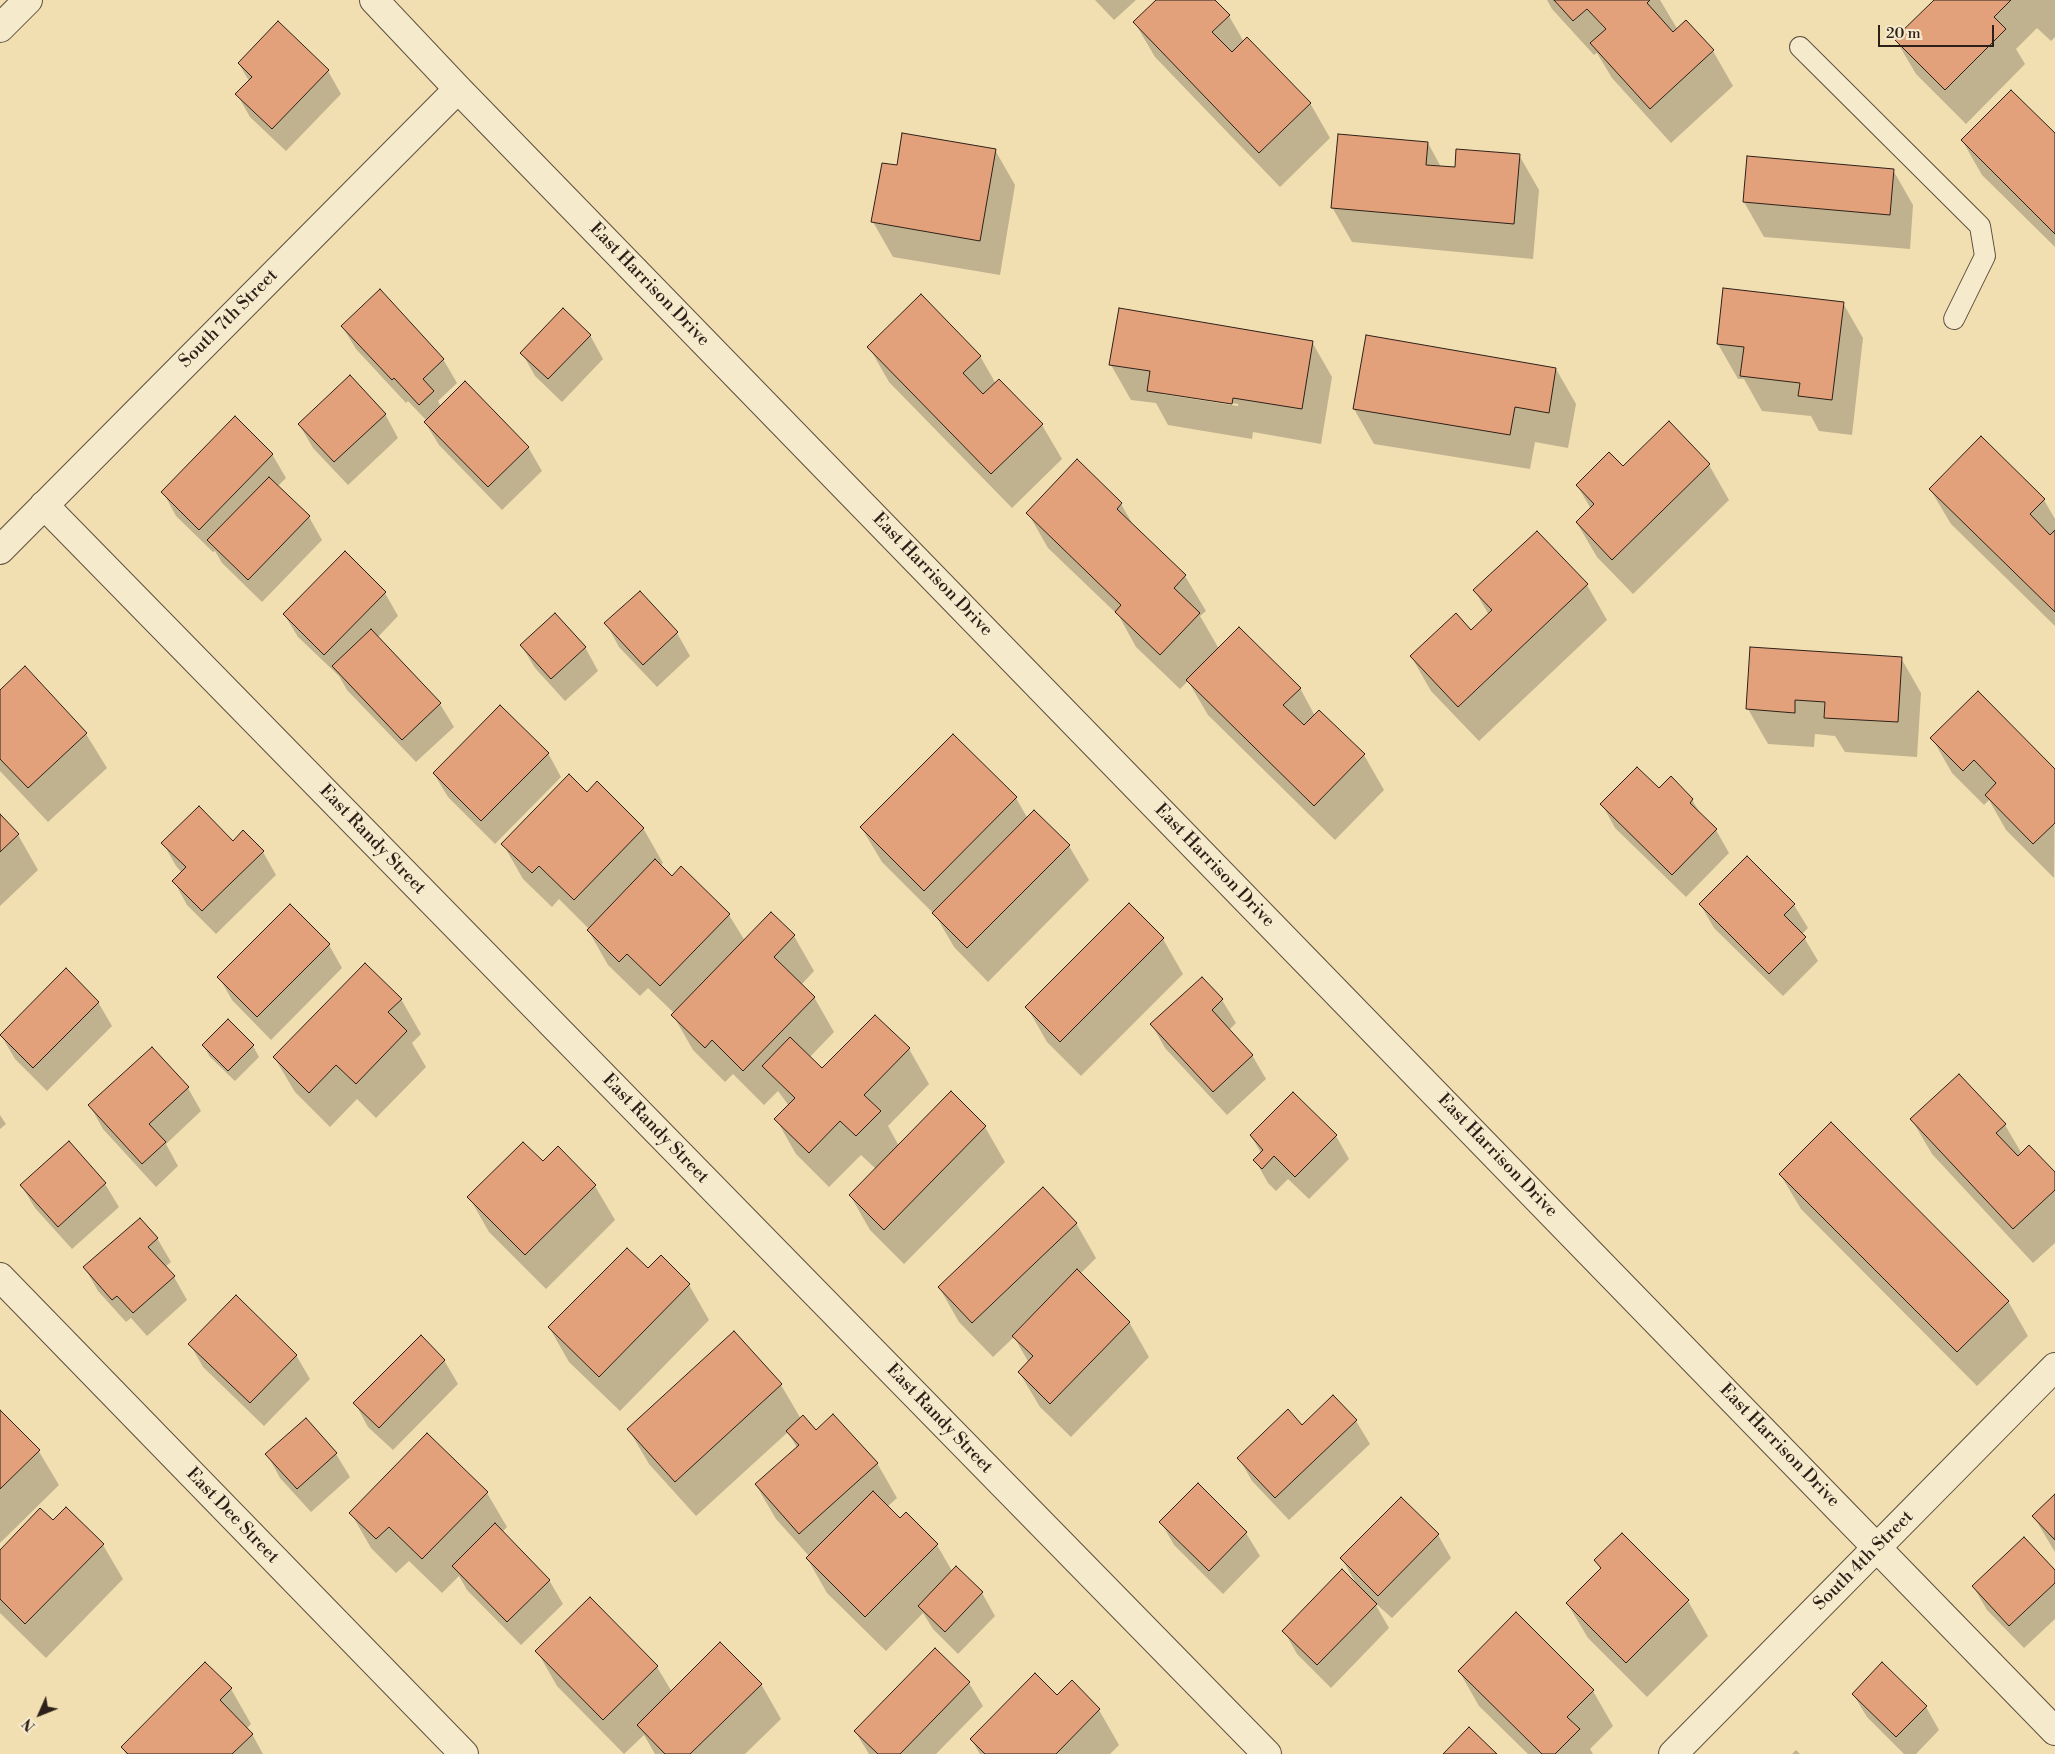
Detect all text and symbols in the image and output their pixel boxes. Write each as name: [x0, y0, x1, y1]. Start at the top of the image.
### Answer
scale bar: [1880, 15, 1996, 47]
text: 20 m: [1886, 24, 1921, 43]
street label: East Harrison Drive: [584, 219, 714, 351]
street label: South 7th Street: [175, 265, 283, 373]
street label: East Harrison Drive: [867, 509, 997, 641]
street label: East Randy Street: [314, 781, 430, 899]
street label: East Harrison Drive: [1149, 800, 1279, 932]
street label: East Randy Street: [597, 1070, 713, 1188]
street label: East Harrison Drive: [1432, 1090, 1562, 1222]
street label: East Randy Street: [881, 1360, 997, 1478]
street label: East Harrison Drive: [1714, 1380, 1844, 1512]
street label: East Dee Street: [181, 1464, 283, 1568]
street label: South 4th Street: [1810, 1507, 1918, 1615]
north arrow: [15, 1689, 65, 1739]
text: N: [19, 1714, 40, 1735]

